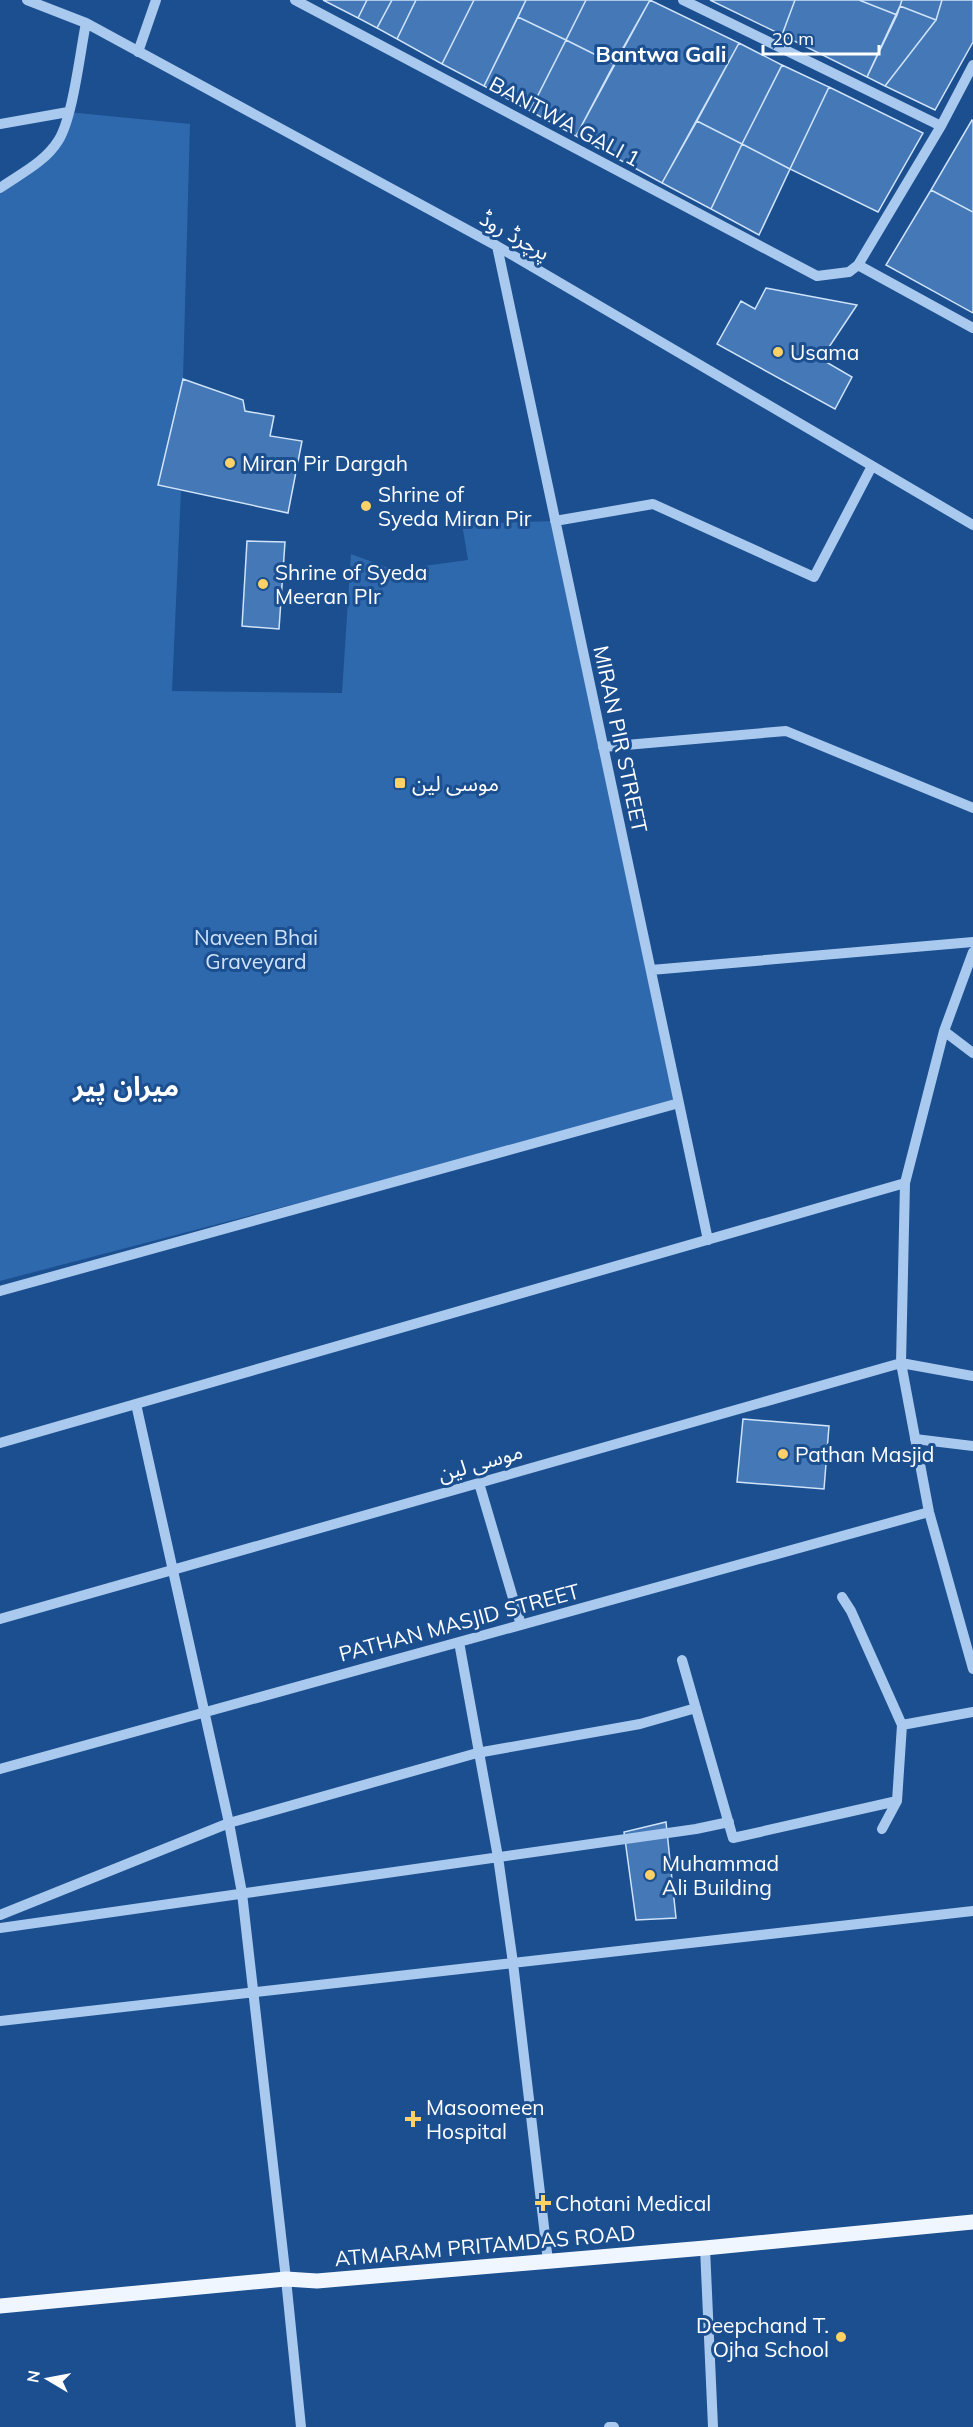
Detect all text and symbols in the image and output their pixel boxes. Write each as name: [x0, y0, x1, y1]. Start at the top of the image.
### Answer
scale bar: [763, 18, 878, 56]
text: 20 m: [772, 27, 814, 50]
district label: Bantwa Gali: [596, 40, 726, 68]
street label: BANTWA GALI 1: [485, 70, 645, 172]
street label: پرچرڈ روڈ: [475, 205, 555, 266]
place label: Usama: [790, 339, 859, 365]
marker: Usama: [771, 345, 785, 359]
place label: Miran Pir Dargah: [242, 450, 408, 476]
marker: Miran Pir Dargah: [223, 456, 237, 470]
place label: Shrine of Syeda Miran Pir: [378, 481, 532, 531]
marker: Shrine of Syeda Miran Pir: [359, 499, 373, 513]
place label: Shrine of Syeda Meeran PIr: [275, 559, 427, 609]
marker: Shrine of Syeda Meeran PIr: [256, 577, 270, 591]
street label: MIRAN PIR STREET: [588, 643, 654, 835]
place label: موسی لین: [412, 770, 499, 796]
marker: موسی لین: [393, 776, 407, 790]
park label: Naveen Bhai Graveyard: [194, 924, 318, 974]
district label: میران پیر: [72, 1069, 179, 1105]
street label: موسی لین: [435, 1438, 525, 1486]
place label: Pathan Masjid: [795, 1441, 934, 1467]
marker: Pathan Masjid: [776, 1447, 790, 1461]
street label: PATHAN MASJID STREET: [336, 1577, 583, 1667]
place label: Muhammad Ali Building: [662, 1850, 779, 1900]
marker: Muhammad Ali Building: [643, 1868, 657, 1882]
place label: Masoomeen Hospital: [426, 2094, 545, 2144]
marker: Masoomeen Hospital: [404, 2110, 422, 2128]
place label: Chotani Medical: [555, 2190, 711, 2216]
marker: Chotani Medical: [536, 2196, 550, 2210]
street label: ATMARAM PRITAMDAS ROAD: [333, 2219, 637, 2271]
place label: Deepchand T. Ojha School: [696, 2312, 829, 2362]
marker: Deepchand T. Ojha School: [834, 2330, 848, 2344]
north arrow: [18, 2349, 78, 2409]
text: N: [22, 2369, 44, 2384]

